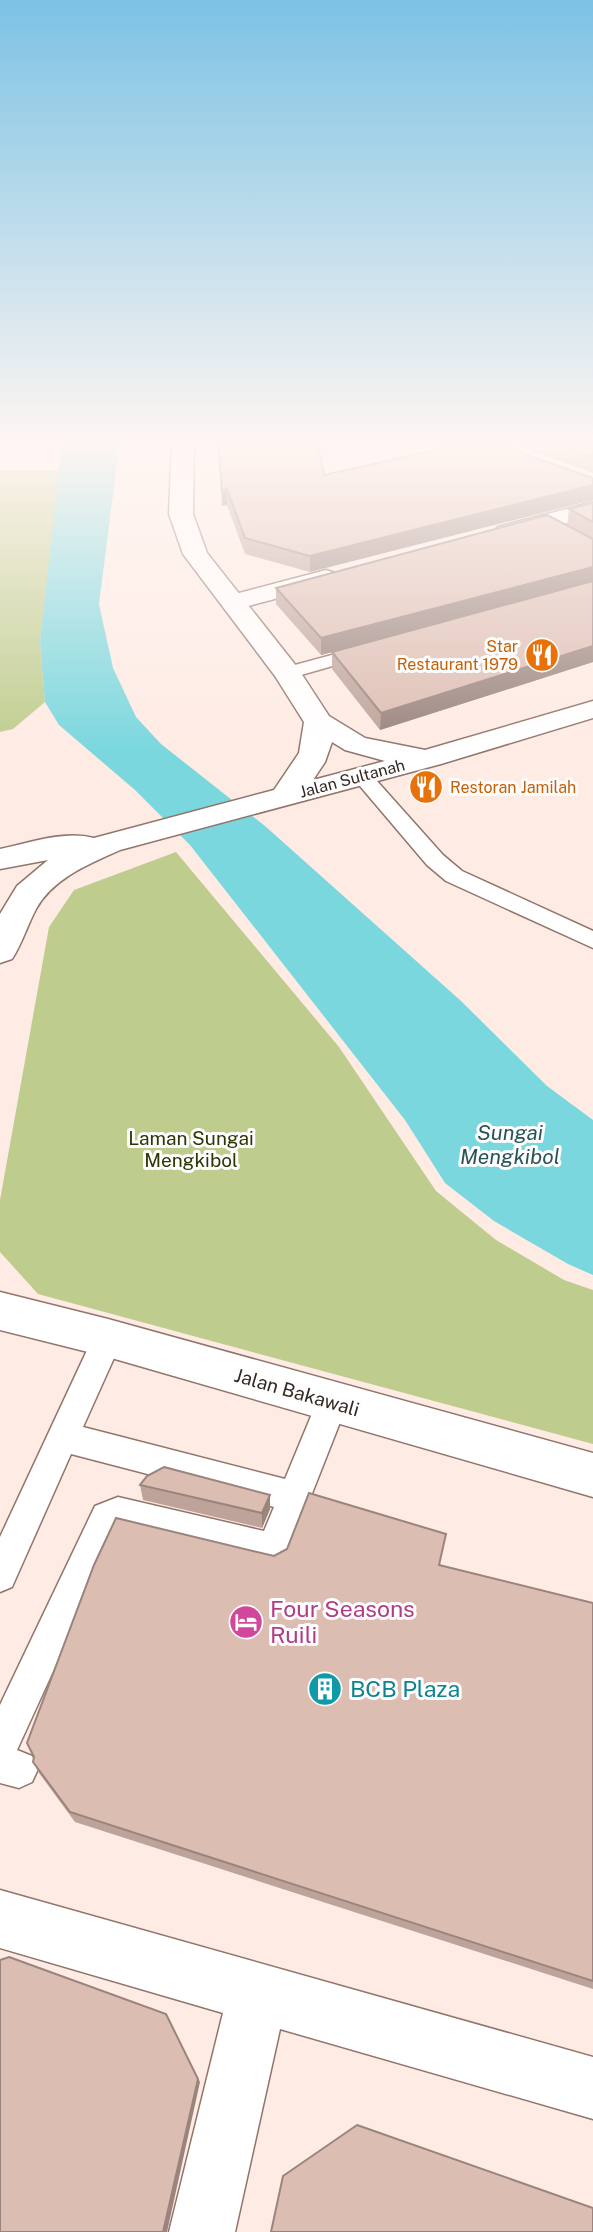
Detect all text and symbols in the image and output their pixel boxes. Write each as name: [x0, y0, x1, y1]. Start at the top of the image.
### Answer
restaurant icon: Star Restaurant 1979: [523, 636, 561, 674]
place label: Star Restaurant 1979: [397, 637, 518, 674]
street label: Jalan Sultanah: [297, 755, 407, 802]
restaurant icon: Restoran Jamilah: [407, 768, 445, 806]
place label: Restoran Jamilah: [450, 778, 576, 797]
water label: Sungai Mengkibol: [460, 1120, 560, 1169]
park label: Laman Sungai Mengkibol: [128, 1127, 254, 1171]
street label: Jalan Bakawali: [232, 1364, 362, 1420]
place label: Four Seasons Ruili: [270, 1595, 415, 1648]
hotel icon: Four Seasons Ruili: [227, 1603, 265, 1641]
building icon: BCB Plaza: [306, 1670, 344, 1708]
place label: BCB Plaza: [350, 1675, 460, 1702]

